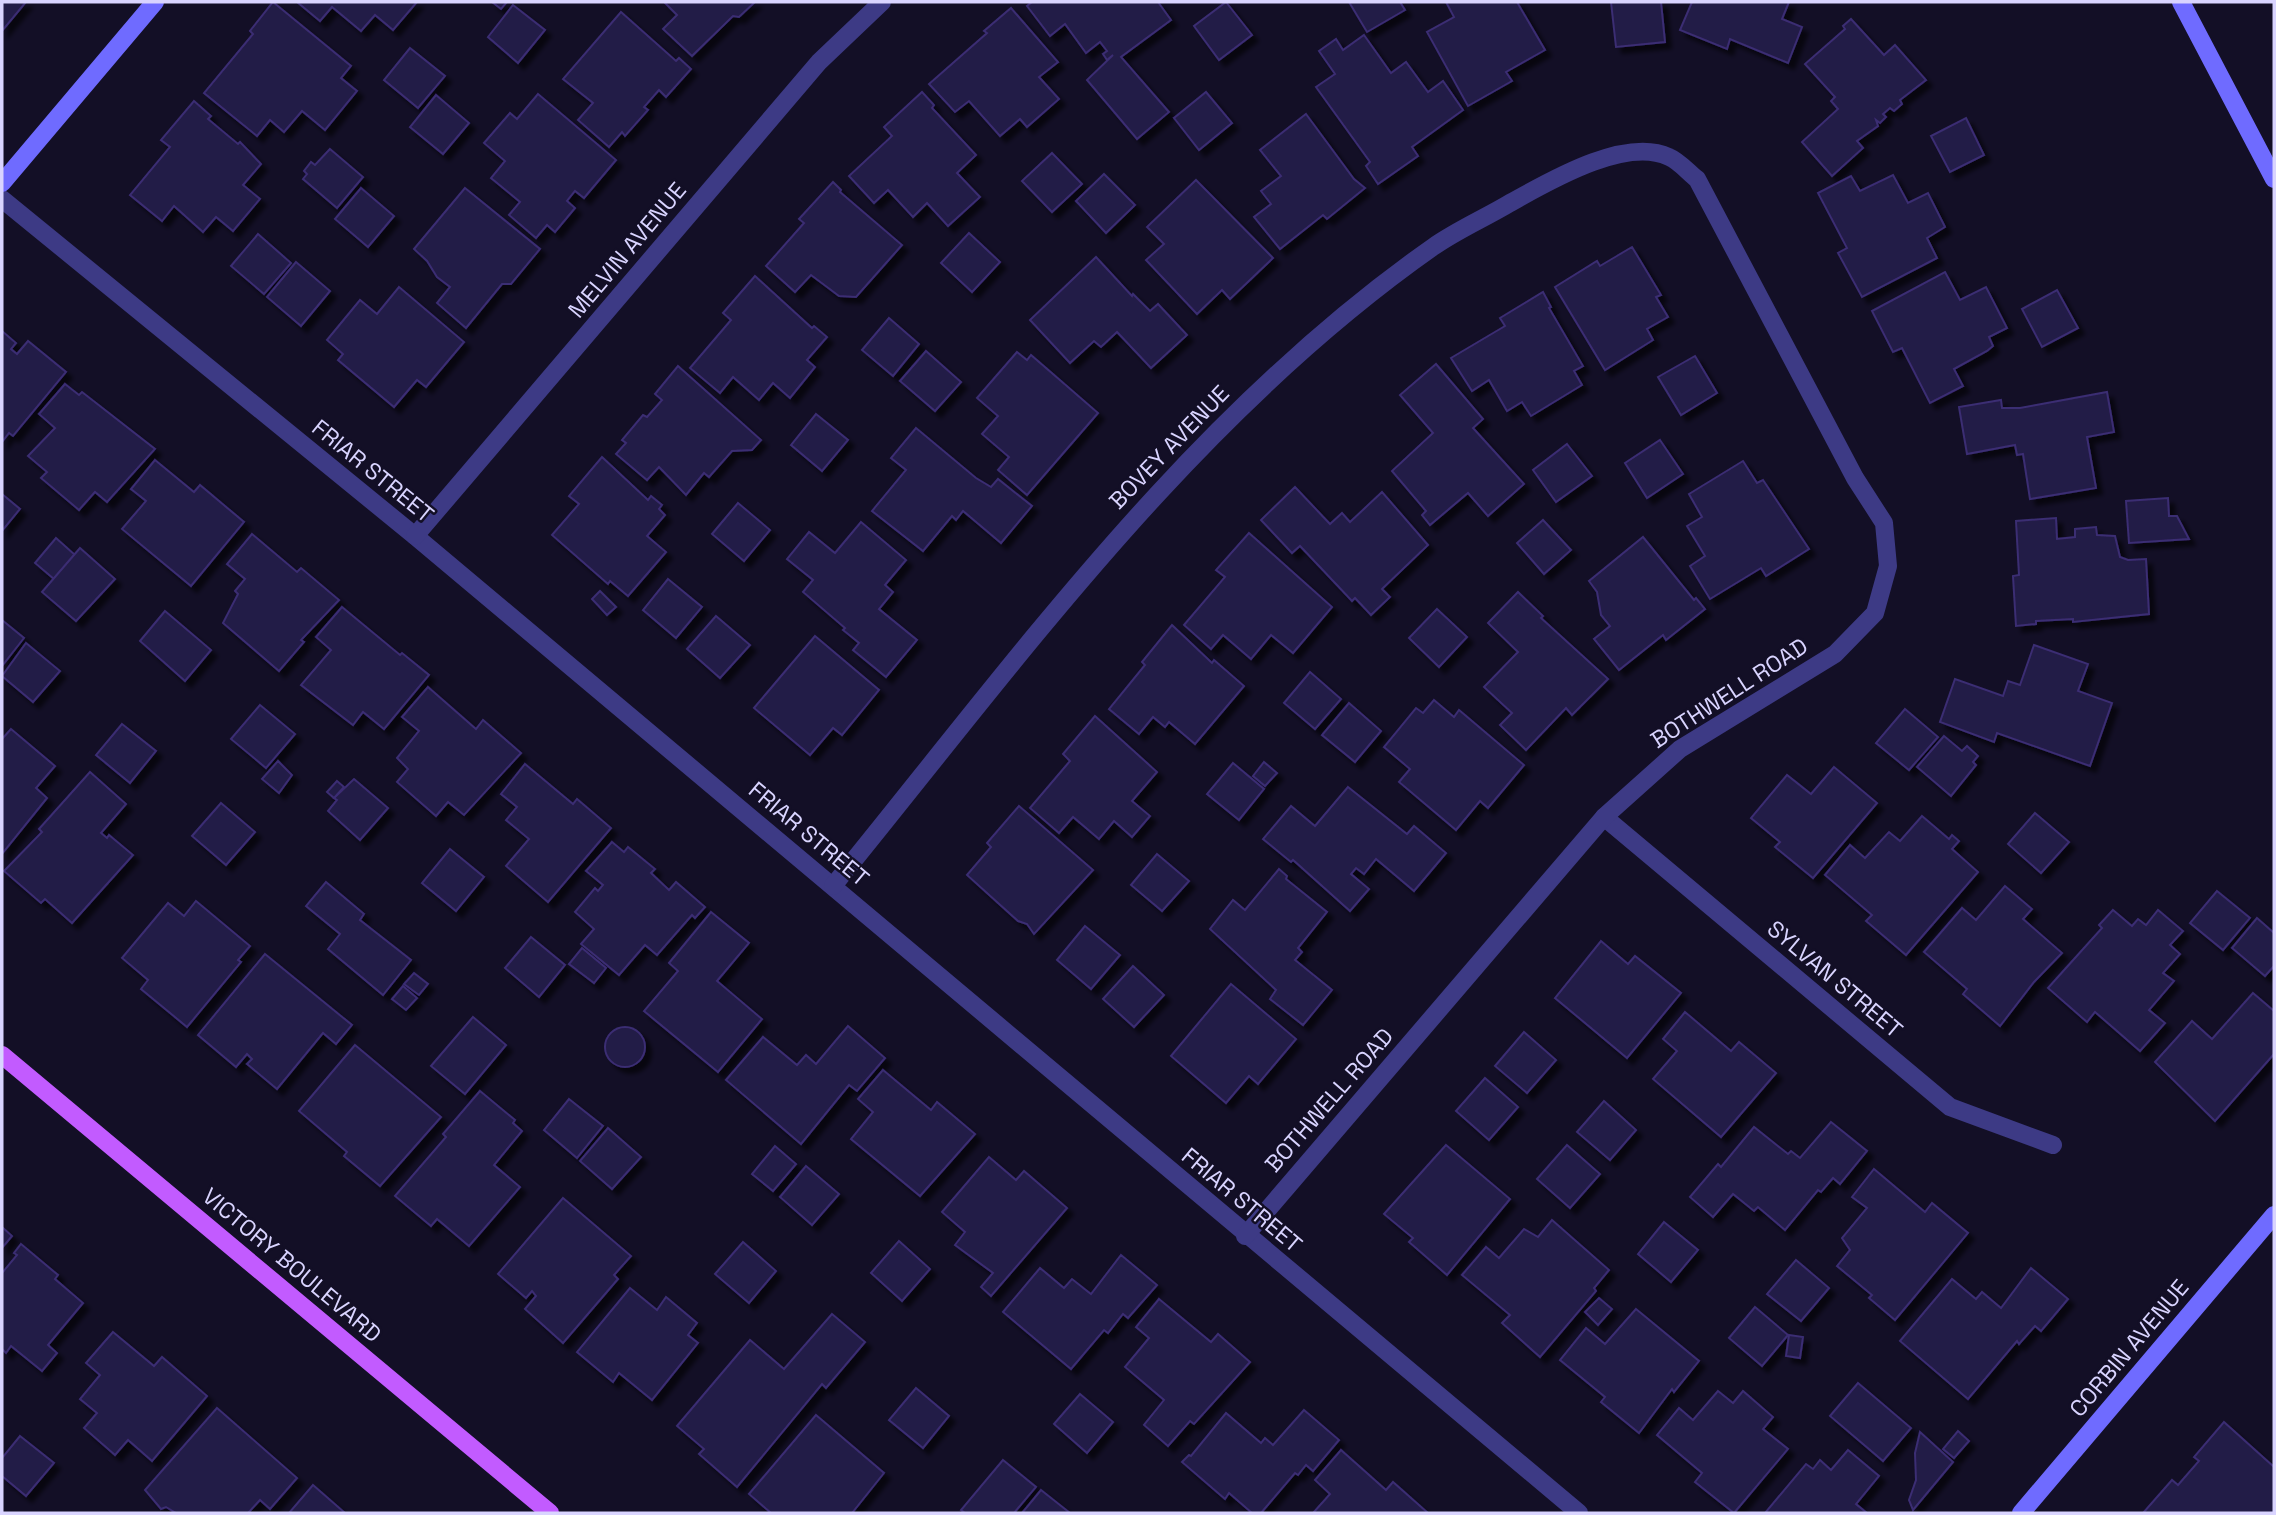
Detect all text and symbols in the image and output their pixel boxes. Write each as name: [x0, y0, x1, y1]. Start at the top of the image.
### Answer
street label: MELVIN AVENUE: [561, 176, 693, 324]
street label: BOVEY AVENUE: [1102, 379, 1236, 515]
street label: FRIAR STREET: [306, 413, 440, 529]
street label: BOTHWELL ROAD: [1645, 631, 1813, 755]
street label: FRIAR STREET: [743, 775, 875, 893]
street label: SYLVAN STREET: [1761, 914, 1909, 1044]
street label: BOTHWELL ROAD: [1258, 1022, 1400, 1178]
street label: FRIAR STREET: [1176, 1141, 1308, 1259]
street label: VICTORY BOULEVARD: [196, 1181, 388, 1349]
street label: CORBIN AVENUE: [2063, 1273, 2195, 1423]

